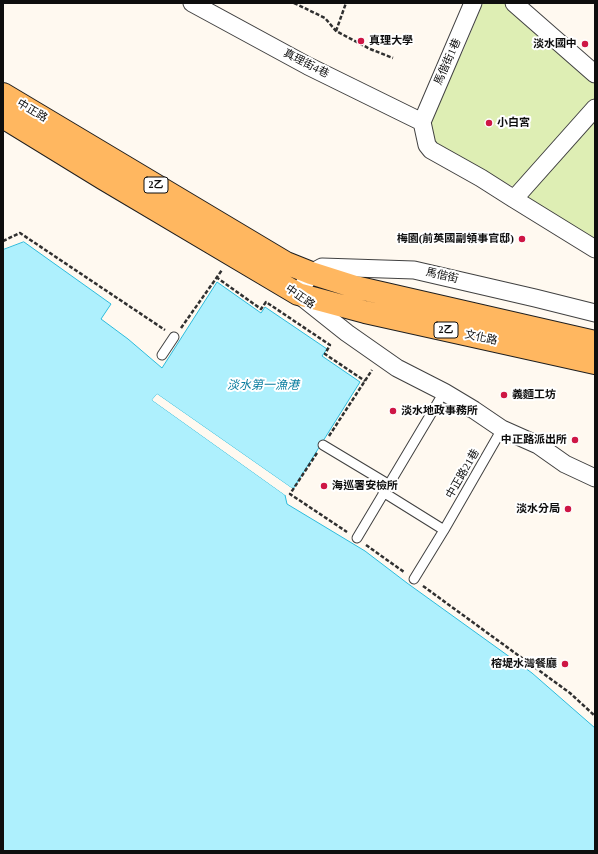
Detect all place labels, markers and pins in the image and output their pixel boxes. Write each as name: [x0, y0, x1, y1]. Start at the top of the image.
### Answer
place label: 真理大學: [369, 34, 413, 48]
marker: 真理大學: [356, 36, 366, 46]
place label: 淡水國中: [533, 37, 577, 51]
marker: 淡水國中: [580, 39, 590, 49]
place label: 小白宮: [497, 116, 530, 130]
marker: 小白宮: [484, 118, 494, 128]
place label: 梅園(前英國副領事官邸): [397, 232, 514, 246]
marker: 梅園(前英國副領事官邸): [517, 234, 527, 244]
place label: 義麵工坊: [512, 388, 556, 402]
marker: 義麵工坊: [499, 390, 509, 400]
place label: 淡水地政事務所: [401, 404, 478, 418]
marker: 淡水地政事務所: [388, 406, 398, 416]
place label: 中正路派出所: [501, 433, 567, 447]
marker: 中正路派出所: [570, 435, 580, 445]
place label: 海巡署安檢所: [332, 479, 398, 493]
marker: 海巡署安檢所: [319, 481, 329, 491]
place label: 淡水分局: [516, 502, 560, 516]
marker: 淡水分局: [563, 504, 573, 514]
place label: 榕堤水灣餐廳: [491, 657, 557, 671]
marker: 榕堤水灣餐廳: [560, 659, 570, 669]

